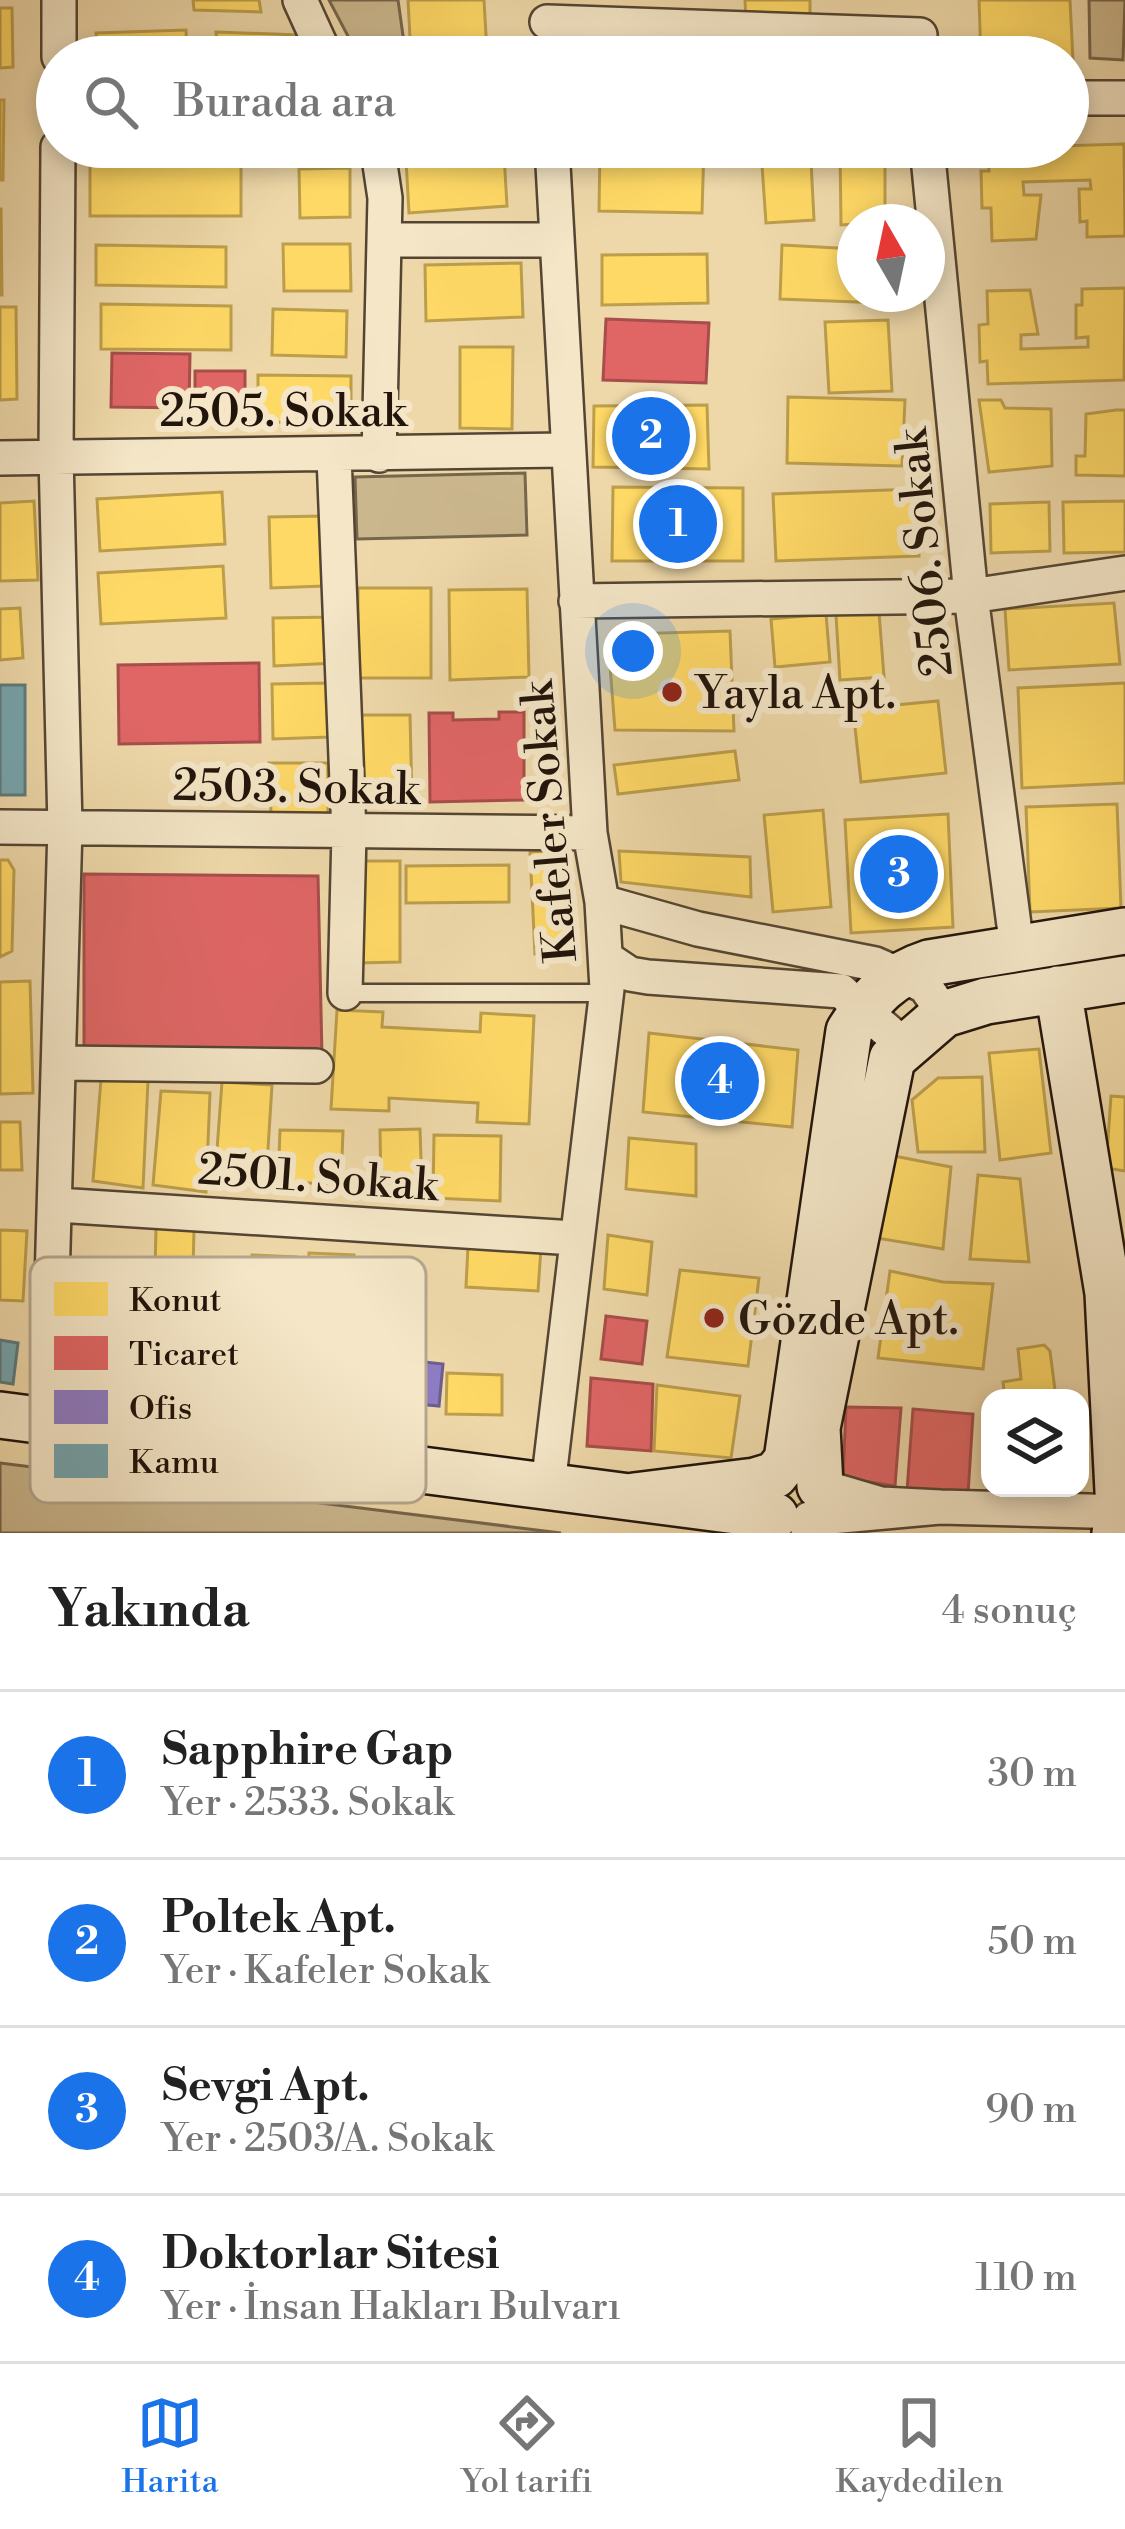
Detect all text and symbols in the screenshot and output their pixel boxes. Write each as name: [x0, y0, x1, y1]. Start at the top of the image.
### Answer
search box: [36, 36, 1089, 168]
icon: search: [78, 69, 144, 135]
text: Burada ara: [174, 74, 396, 131]
north arrow: [837, 204, 945, 312]
street label: 2505. Sokak: [160, 384, 409, 441]
pin: 2: [612, 391, 690, 481]
street label: 2506. Sokak: [884, 423, 967, 680]
pin: 1: [639, 479, 717, 569]
your location: [603, 621, 663, 681]
place label: Yayla Apt.: [694, 666, 896, 723]
street label: Kafeler Sokak: [510, 676, 591, 965]
marker: Yayla Apt.: [659, 679, 685, 705]
street label: 2503. Sokak: [172, 758, 422, 819]
pin: 3: [860, 829, 938, 919]
pin: 4: [681, 1036, 759, 1126]
street label: 2501. Sokak: [196, 1142, 442, 1215]
legend: [30, 1257, 426, 1503]
text: Konut: [129, 1281, 222, 1322]
place label: Gözde Apt.: [738, 1292, 959, 1349]
marker: Gözde Apt.: [701, 1305, 727, 1331]
text: Ticaret: [129, 1335, 239, 1376]
text: Ofis: [129, 1389, 192, 1430]
map controls: [981, 1389, 1089, 1497]
button: layers: [981, 1389, 1089, 1497]
text: Kamu: [129, 1443, 219, 1484]
text: Yakında: [48, 1579, 250, 1643]
text: 4 sonuç: [942, 1587, 1077, 1636]
text: Sapphire Gap: [162, 1722, 454, 1779]
text: 1: [78, 1750, 96, 1799]
text: 30 m: [987, 1750, 1077, 1799]
text: Yer · 2533. Sokak: [162, 1779, 454, 1828]
text: Poltek Apt.: [162, 1890, 396, 1947]
text: 2: [75, 1918, 99, 1967]
text: 50 m: [987, 1918, 1077, 1967]
text: Yer · Kafeler Sokak: [162, 1947, 489, 1996]
text: Sevgi Apt.: [162, 2058, 370, 2115]
text: 3: [75, 2086, 99, 2135]
text: 90 m: [985, 2086, 1077, 2135]
text: Yer · 2503/A. Sokak: [162, 2115, 493, 2164]
text: Doktorlar Sitesi: [162, 2226, 500, 2283]
text: 4: [74, 2254, 100, 2303]
text: 110 m: [975, 2254, 1077, 2303]
text: Yer · İnsan Hakları Bulvarı: [162, 2283, 621, 2332]
tab: Harita: [121, 2390, 219, 2503]
tab: Yol tarifi: [461, 2390, 592, 2503]
tab: Kaydedilen: [835, 2390, 1004, 2503]

